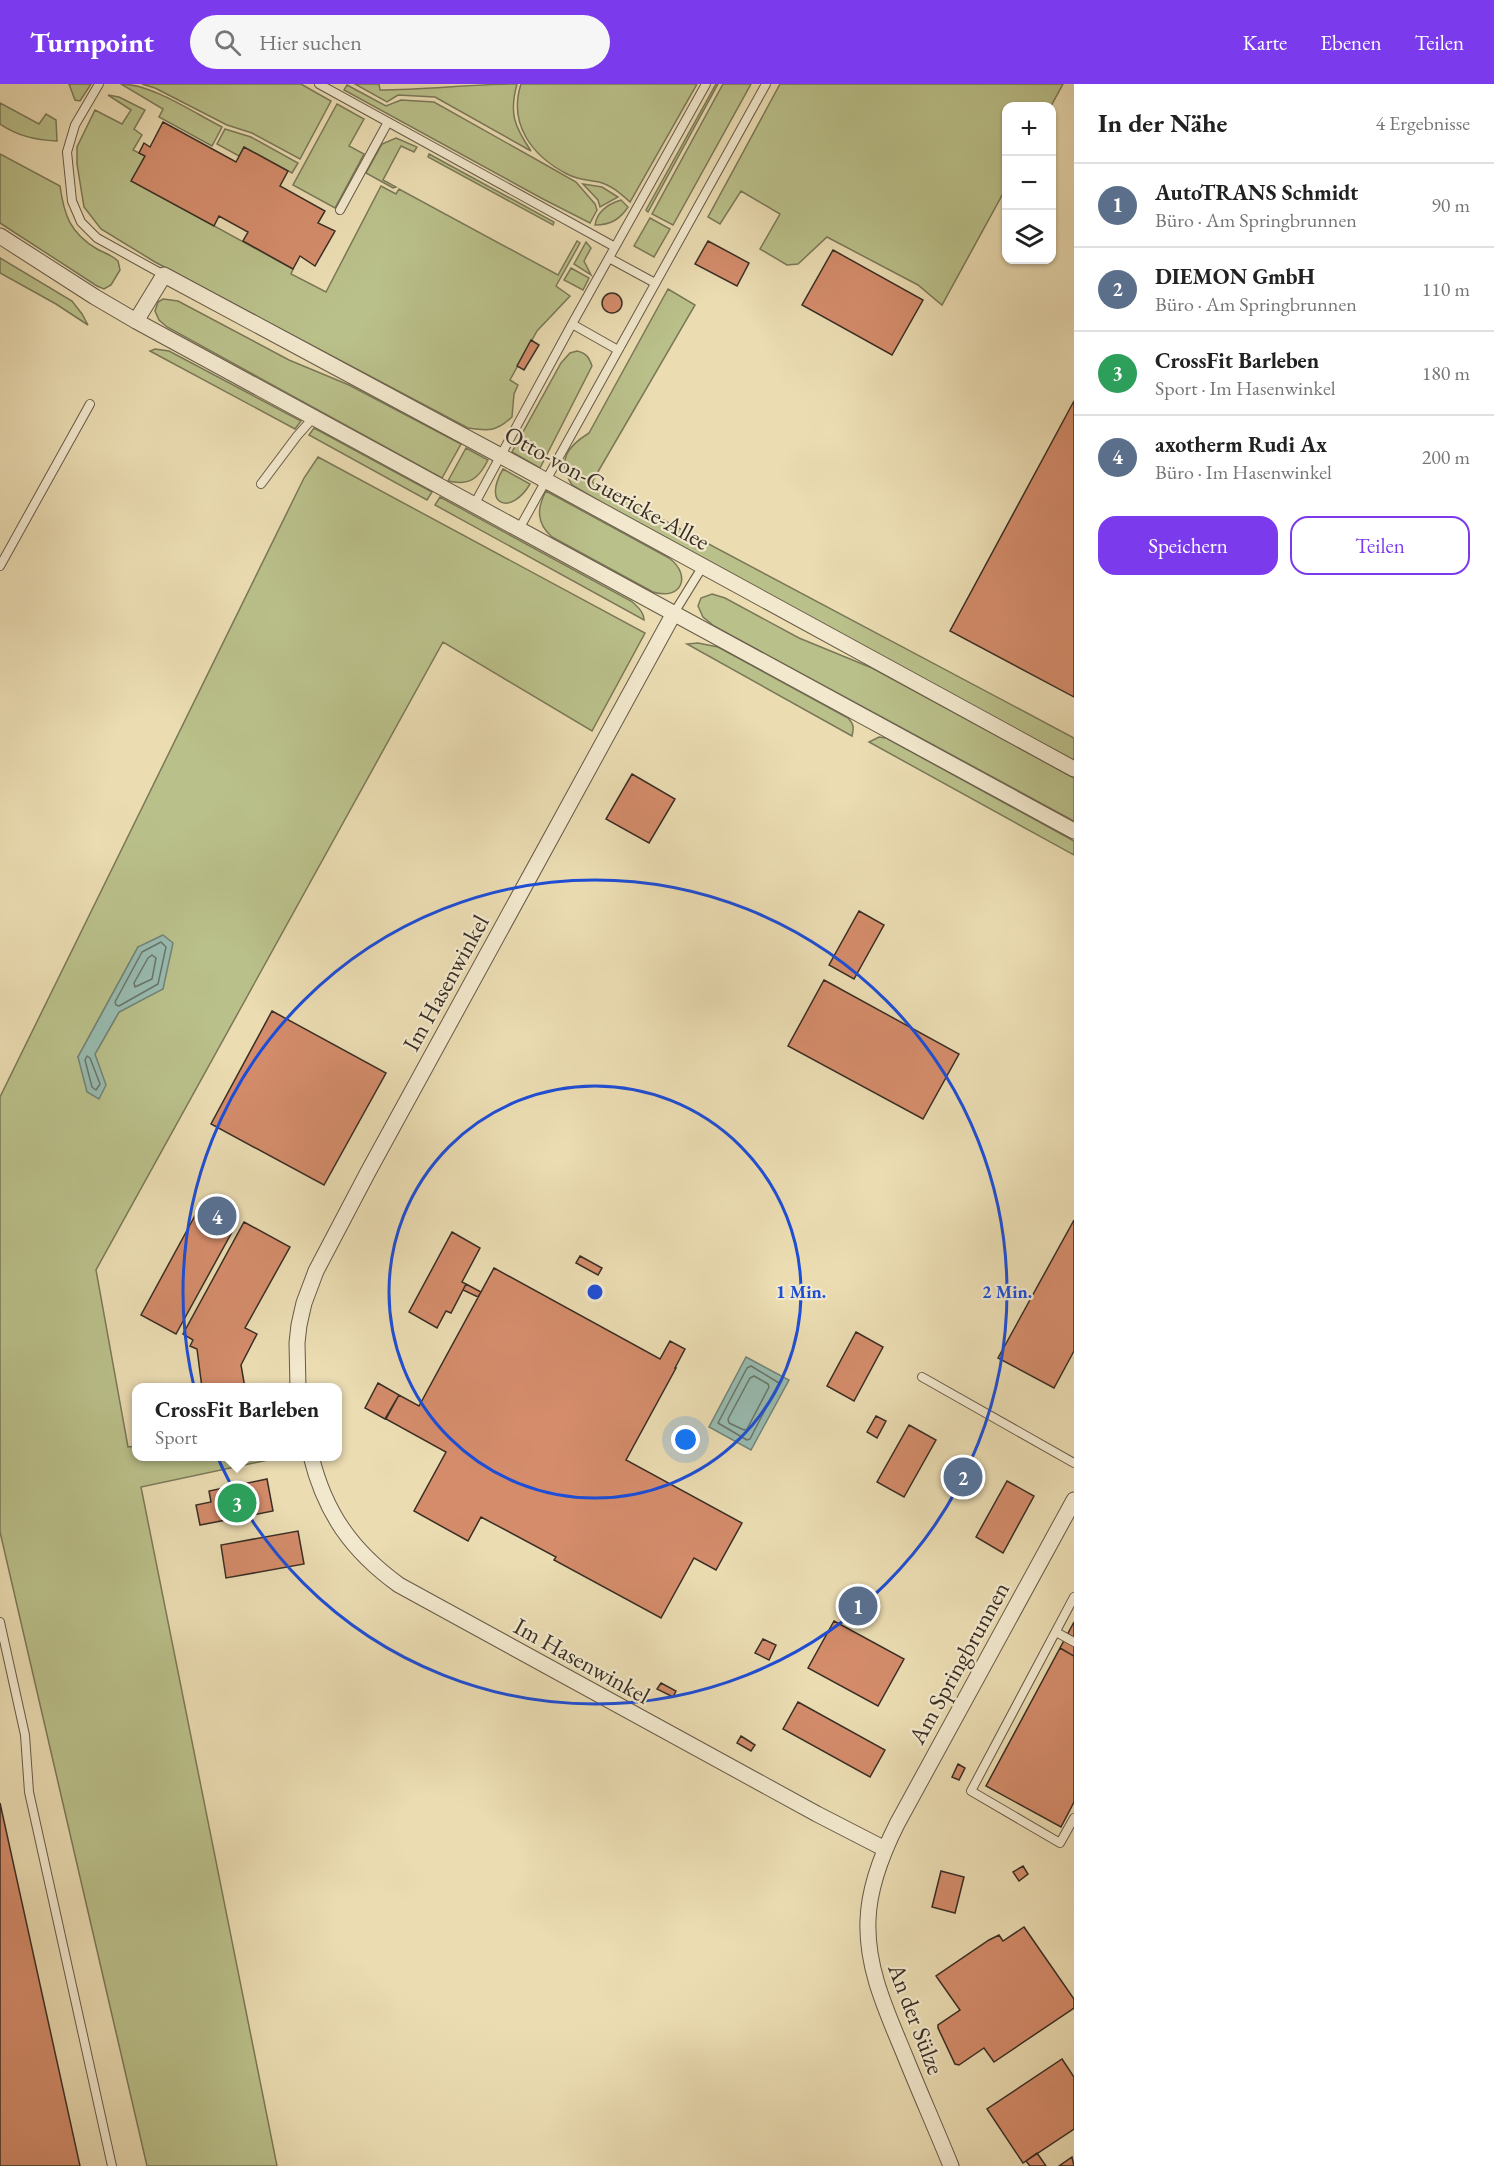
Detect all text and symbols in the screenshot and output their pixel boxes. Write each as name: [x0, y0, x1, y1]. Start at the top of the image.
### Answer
search box: [190, 15, 610, 69]
text: Turnpoint: [30, 24, 154, 60]
icon: search: [211, 26, 244, 59]
text: Hier suchen: [259, 28, 362, 57]
text: Karte: [1243, 29, 1287, 56]
text: Ebenen: [1320, 29, 1381, 56]
text: Teilen: [1414, 29, 1464, 56]
map controls: [1002, 102, 1056, 264]
button: +: [1002, 102, 1056, 156]
text: In der Nähe: [1098, 106, 1227, 140]
text: 4 Ergebnisse: [1375, 110, 1470, 136]
button: −: [1002, 156, 1056, 210]
text: AutoTRANS Schmidt: [1155, 178, 1358, 207]
text: 1: [1112, 192, 1123, 218]
text: 90 m: [1431, 192, 1470, 218]
text: Büro · Am Springbrunnen: [1155, 207, 1357, 233]
button: layers: [1002, 210, 1056, 264]
text: DIEMON GmbH: [1155, 262, 1315, 291]
text: 2: [1112, 276, 1123, 302]
text: 110 m: [1422, 276, 1470, 302]
text: Büro · Am Springbrunnen: [1155, 291, 1357, 317]
text: CrossFit Barleben: [1155, 346, 1319, 375]
text: 3: [1112, 360, 1123, 386]
text: 180 m: [1422, 360, 1470, 386]
text: Sport · Im Hasenwinkel: [1155, 375, 1336, 401]
street label: Otto-von-Guericke-Allee: [499, 418, 715, 557]
text: axotherm Rudi Ax: [1155, 430, 1327, 459]
text: 4: [1112, 444, 1123, 470]
text: 200 m: [1422, 444, 1470, 470]
text: Büro · Im Hasenwinkel: [1155, 459, 1332, 485]
button: Speichern: [1098, 516, 1278, 575]
button: Teilen: [1290, 516, 1470, 575]
street label: Im Hasenwinkel: [395, 909, 496, 1056]
pin: 4: [198, 1194, 236, 1238]
text: 1 Min.: [776, 1280, 826, 1303]
text: 2 Min.: [982, 1280, 1032, 1303]
centre of rings: [585, 1282, 605, 1302]
popup: [132, 1383, 342, 1461]
text: CrossFit Barleben: [155, 1395, 319, 1424]
text: Sport: [155, 1424, 197, 1450]
your location: [671, 1425, 700, 1454]
pin: 2: [944, 1454, 982, 1500]
pin: 3: [218, 1480, 256, 1526]
street label: Am Springbrunnen: [901, 1576, 1016, 1750]
pin: 1: [838, 1584, 878, 1628]
street label: Im Hasenwinkel: [509, 1610, 656, 1711]
street label: An der Sülze: [881, 1958, 952, 2079]

